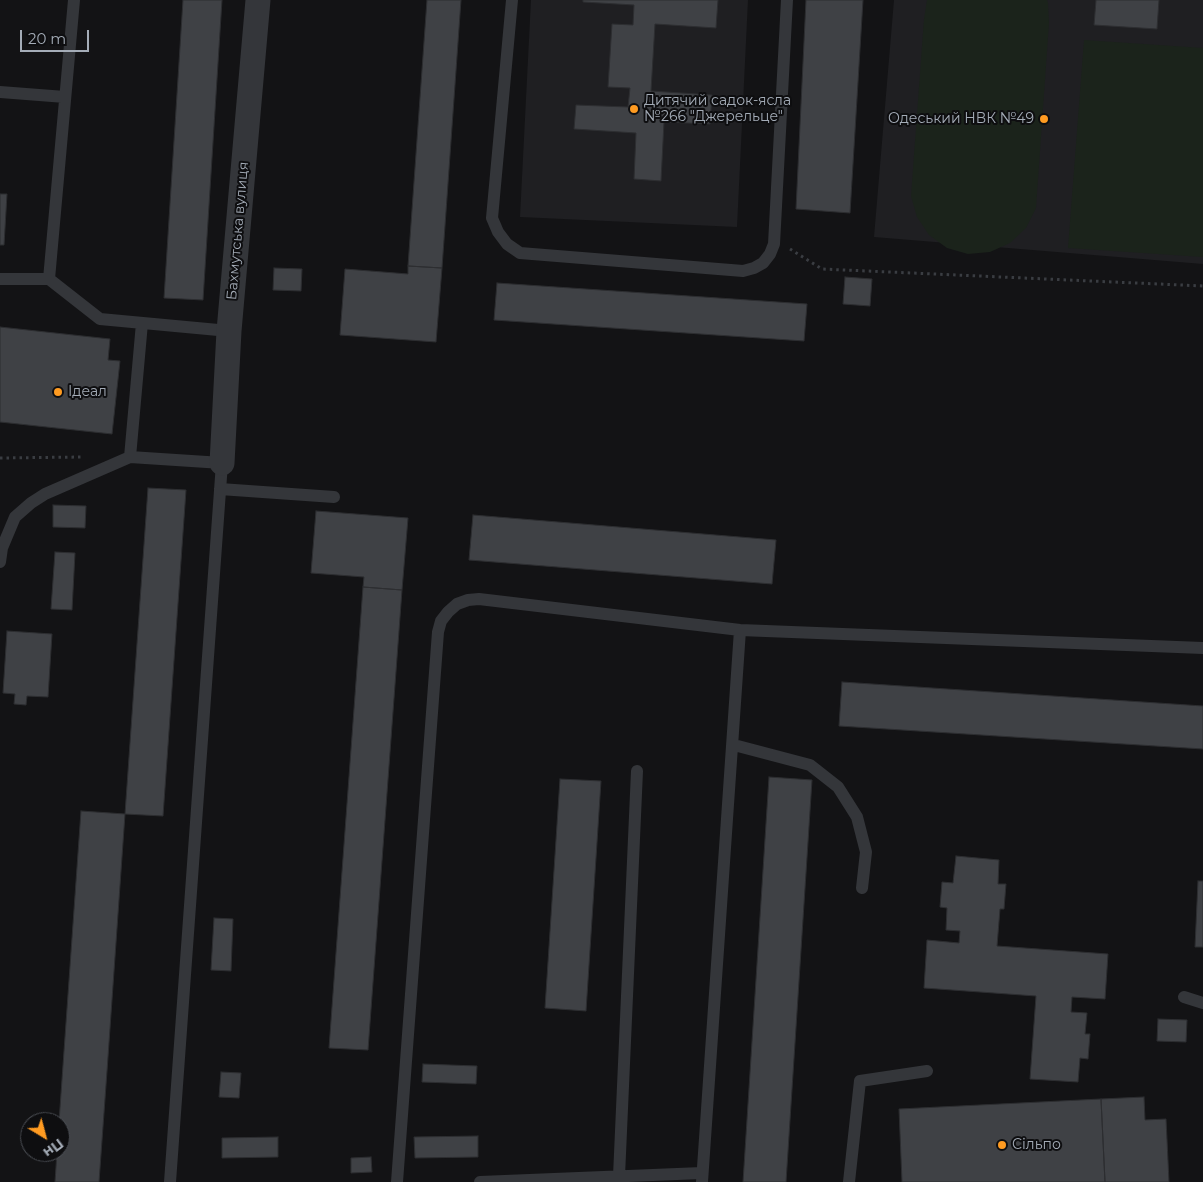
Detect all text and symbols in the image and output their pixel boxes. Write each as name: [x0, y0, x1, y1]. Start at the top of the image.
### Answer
scale bar: [22, 20, 91, 52]
text: 20 m: [28, 29, 66, 48]
place label: Дитячий садок-ясла №266 "Джерельце": [644, 93, 791, 125]
marker: Дитячий садок-ясла №266 "Джерельце": [628, 103, 640, 115]
place label: Одеський НВК №49: [888, 111, 1034, 127]
marker: Одеський НВК №49: [1038, 113, 1050, 125]
street label: Бахмутська вулиця: [224, 161, 252, 301]
place label: Ідеал: [68, 384, 107, 400]
marker: Ідеал: [52, 386, 64, 398]
north arrow: [20, 1112, 70, 1162]
text: Пн: [40, 1135, 67, 1162]
place label: Сільпо: [1012, 1137, 1061, 1153]
marker: Сільпо: [996, 1139, 1008, 1151]

